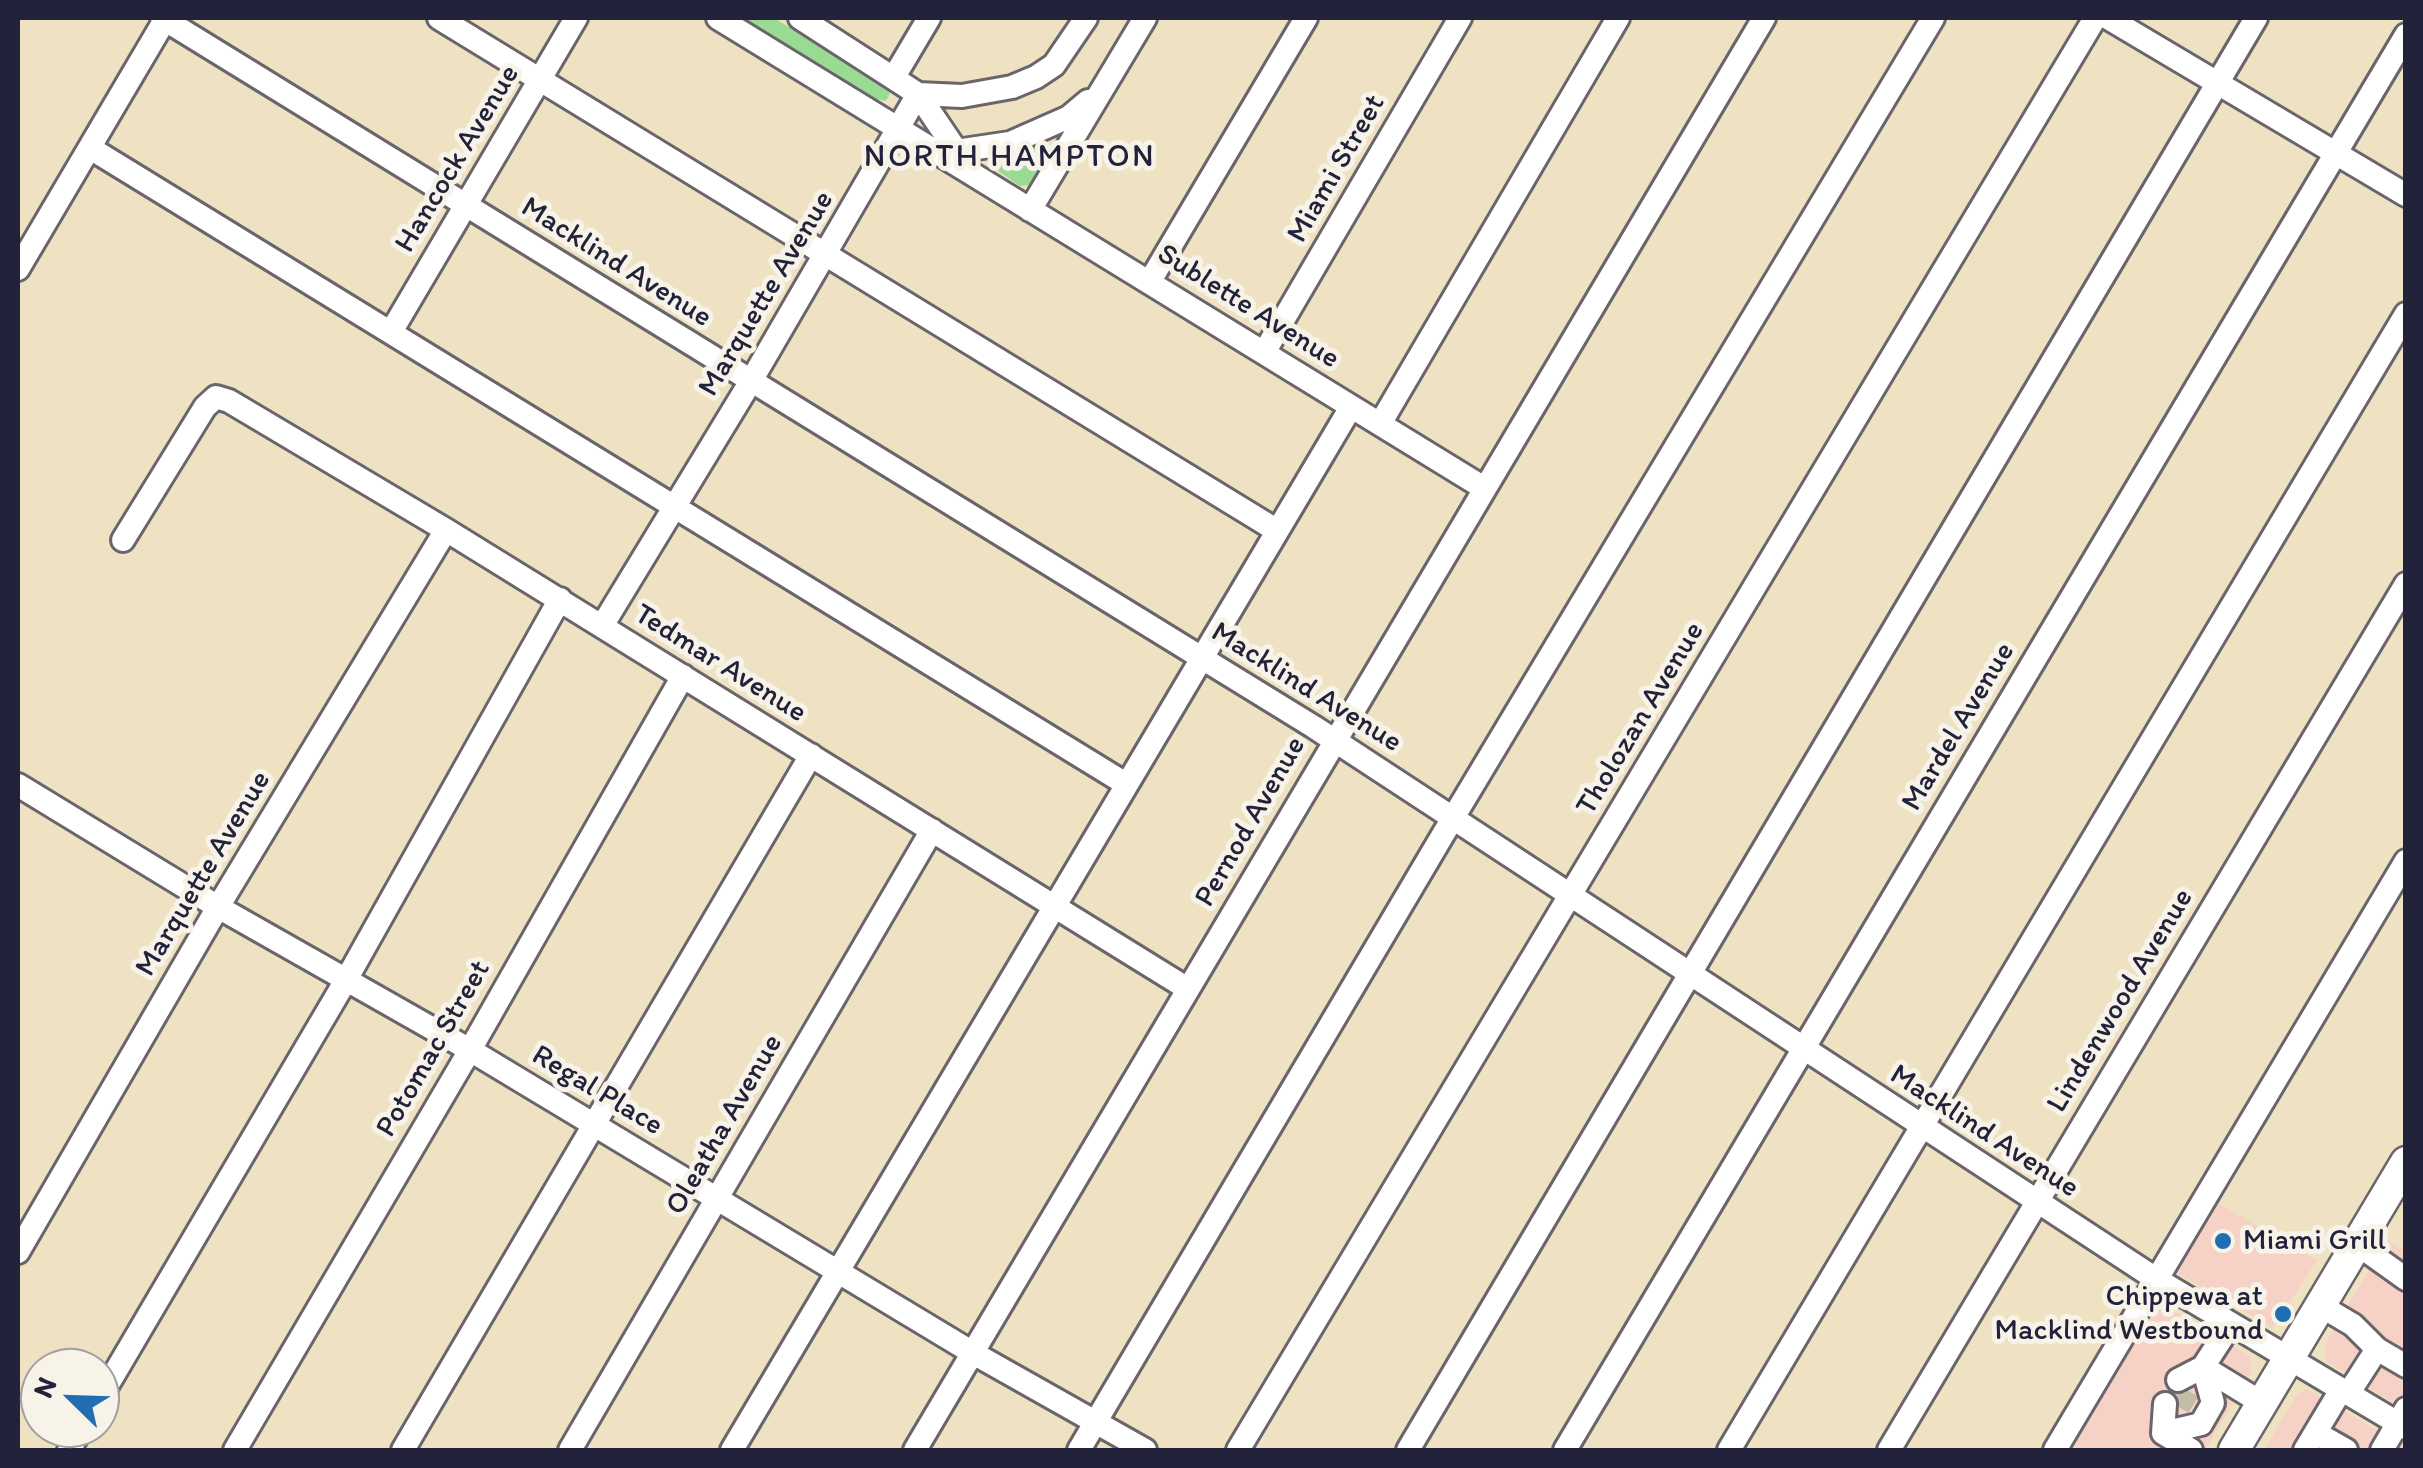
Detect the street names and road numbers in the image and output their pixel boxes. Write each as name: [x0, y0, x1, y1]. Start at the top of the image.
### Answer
street label: Hancock Avenue: [388, 59, 528, 259]
street label: Miami Street: [1280, 89, 1394, 249]
street label: Marquette Avenue: [691, 185, 843, 403]
street label: Macklind Avenue: [514, 190, 718, 336]
street label: Sublette Avenue: [1150, 237, 1346, 377]
street label: Tedmar Avenue: [627, 597, 813, 731]
street label: Macklind Avenue: [1204, 615, 1408, 761]
street label: Tholozan Avenue: [1569, 616, 1713, 822]
street label: Mardel Avenue: [1895, 636, 2023, 818]
street label: Pernod Avenue: [1188, 730, 1314, 914]
street label: Marquette Avenue: [128, 765, 280, 983]
street label: Lindenwood Avenue: [2040, 883, 2202, 1119]
street label: Potomac Street: [369, 954, 499, 1144]
street label: Oleatha Avenue: [659, 1028, 791, 1222]
street label: Regal Place: [525, 1038, 669, 1144]
street label: Macklind Avenue: [1883, 1057, 2085, 1207]

